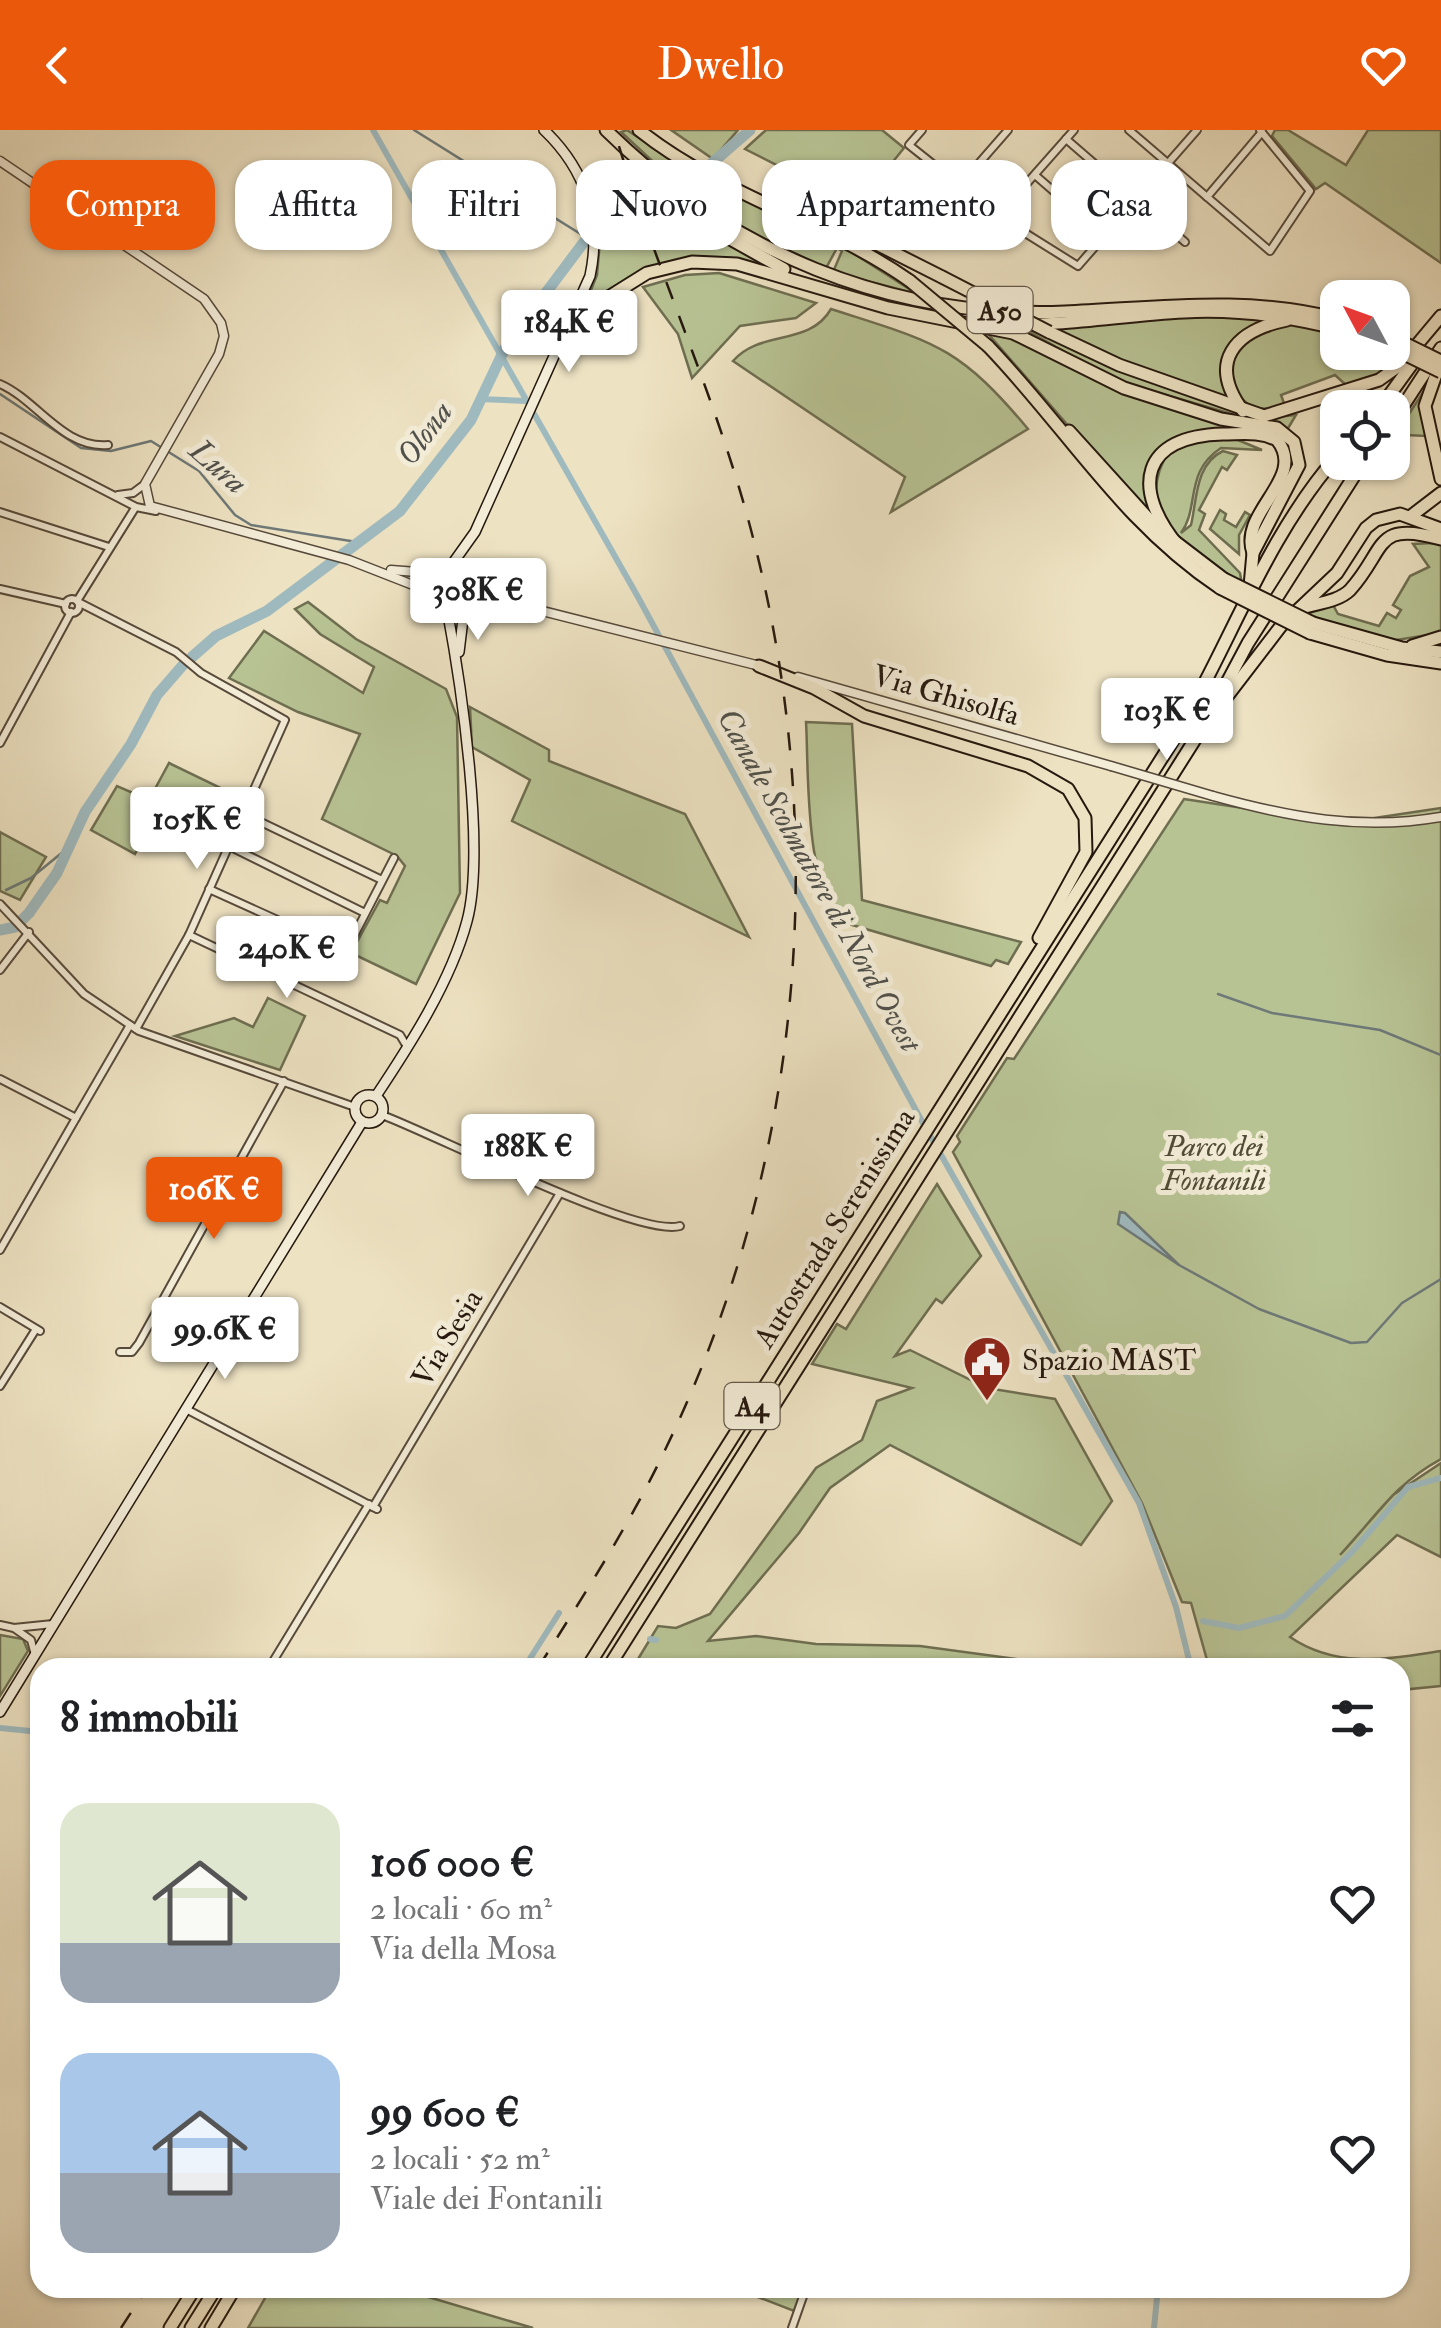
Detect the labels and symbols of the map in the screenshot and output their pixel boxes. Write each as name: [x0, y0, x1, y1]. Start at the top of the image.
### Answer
north arrow: [1320, 280, 1410, 370]
road number: A50: [968, 287, 1032, 333]
pin: 184K €: [488, 290, 650, 375]
water label: Olona: [388, 393, 462, 474]
water label: Lura: [179, 429, 256, 503]
pin: 308K €: [397, 558, 559, 643]
street label: Via Ghisolfa: [868, 657, 1024, 734]
pin: 103K €: [1086, 678, 1248, 763]
water label: Canale Scolmatore di Nord Ovest: [708, 702, 931, 1061]
pin: 105K €: [116, 787, 278, 872]
pin: 240K €: [206, 916, 368, 1001]
street label: Autostrada Serenissima: [745, 1101, 924, 1356]
pin: 188K €: [447, 1114, 609, 1199]
park label: Parco dei Fontanili: [1160, 1128, 1266, 1199]
pin: 106K €: [133, 1157, 295, 1242]
street label: Via Sesia: [404, 1282, 491, 1394]
pin: 99.6K €: [133, 1297, 317, 1382]
public building icon: Spazio MAST: [961, 1334, 1013, 1402]
place label: Spazio MAST: [1022, 1342, 1196, 1379]
road number: A4: [724, 1383, 780, 1429]

